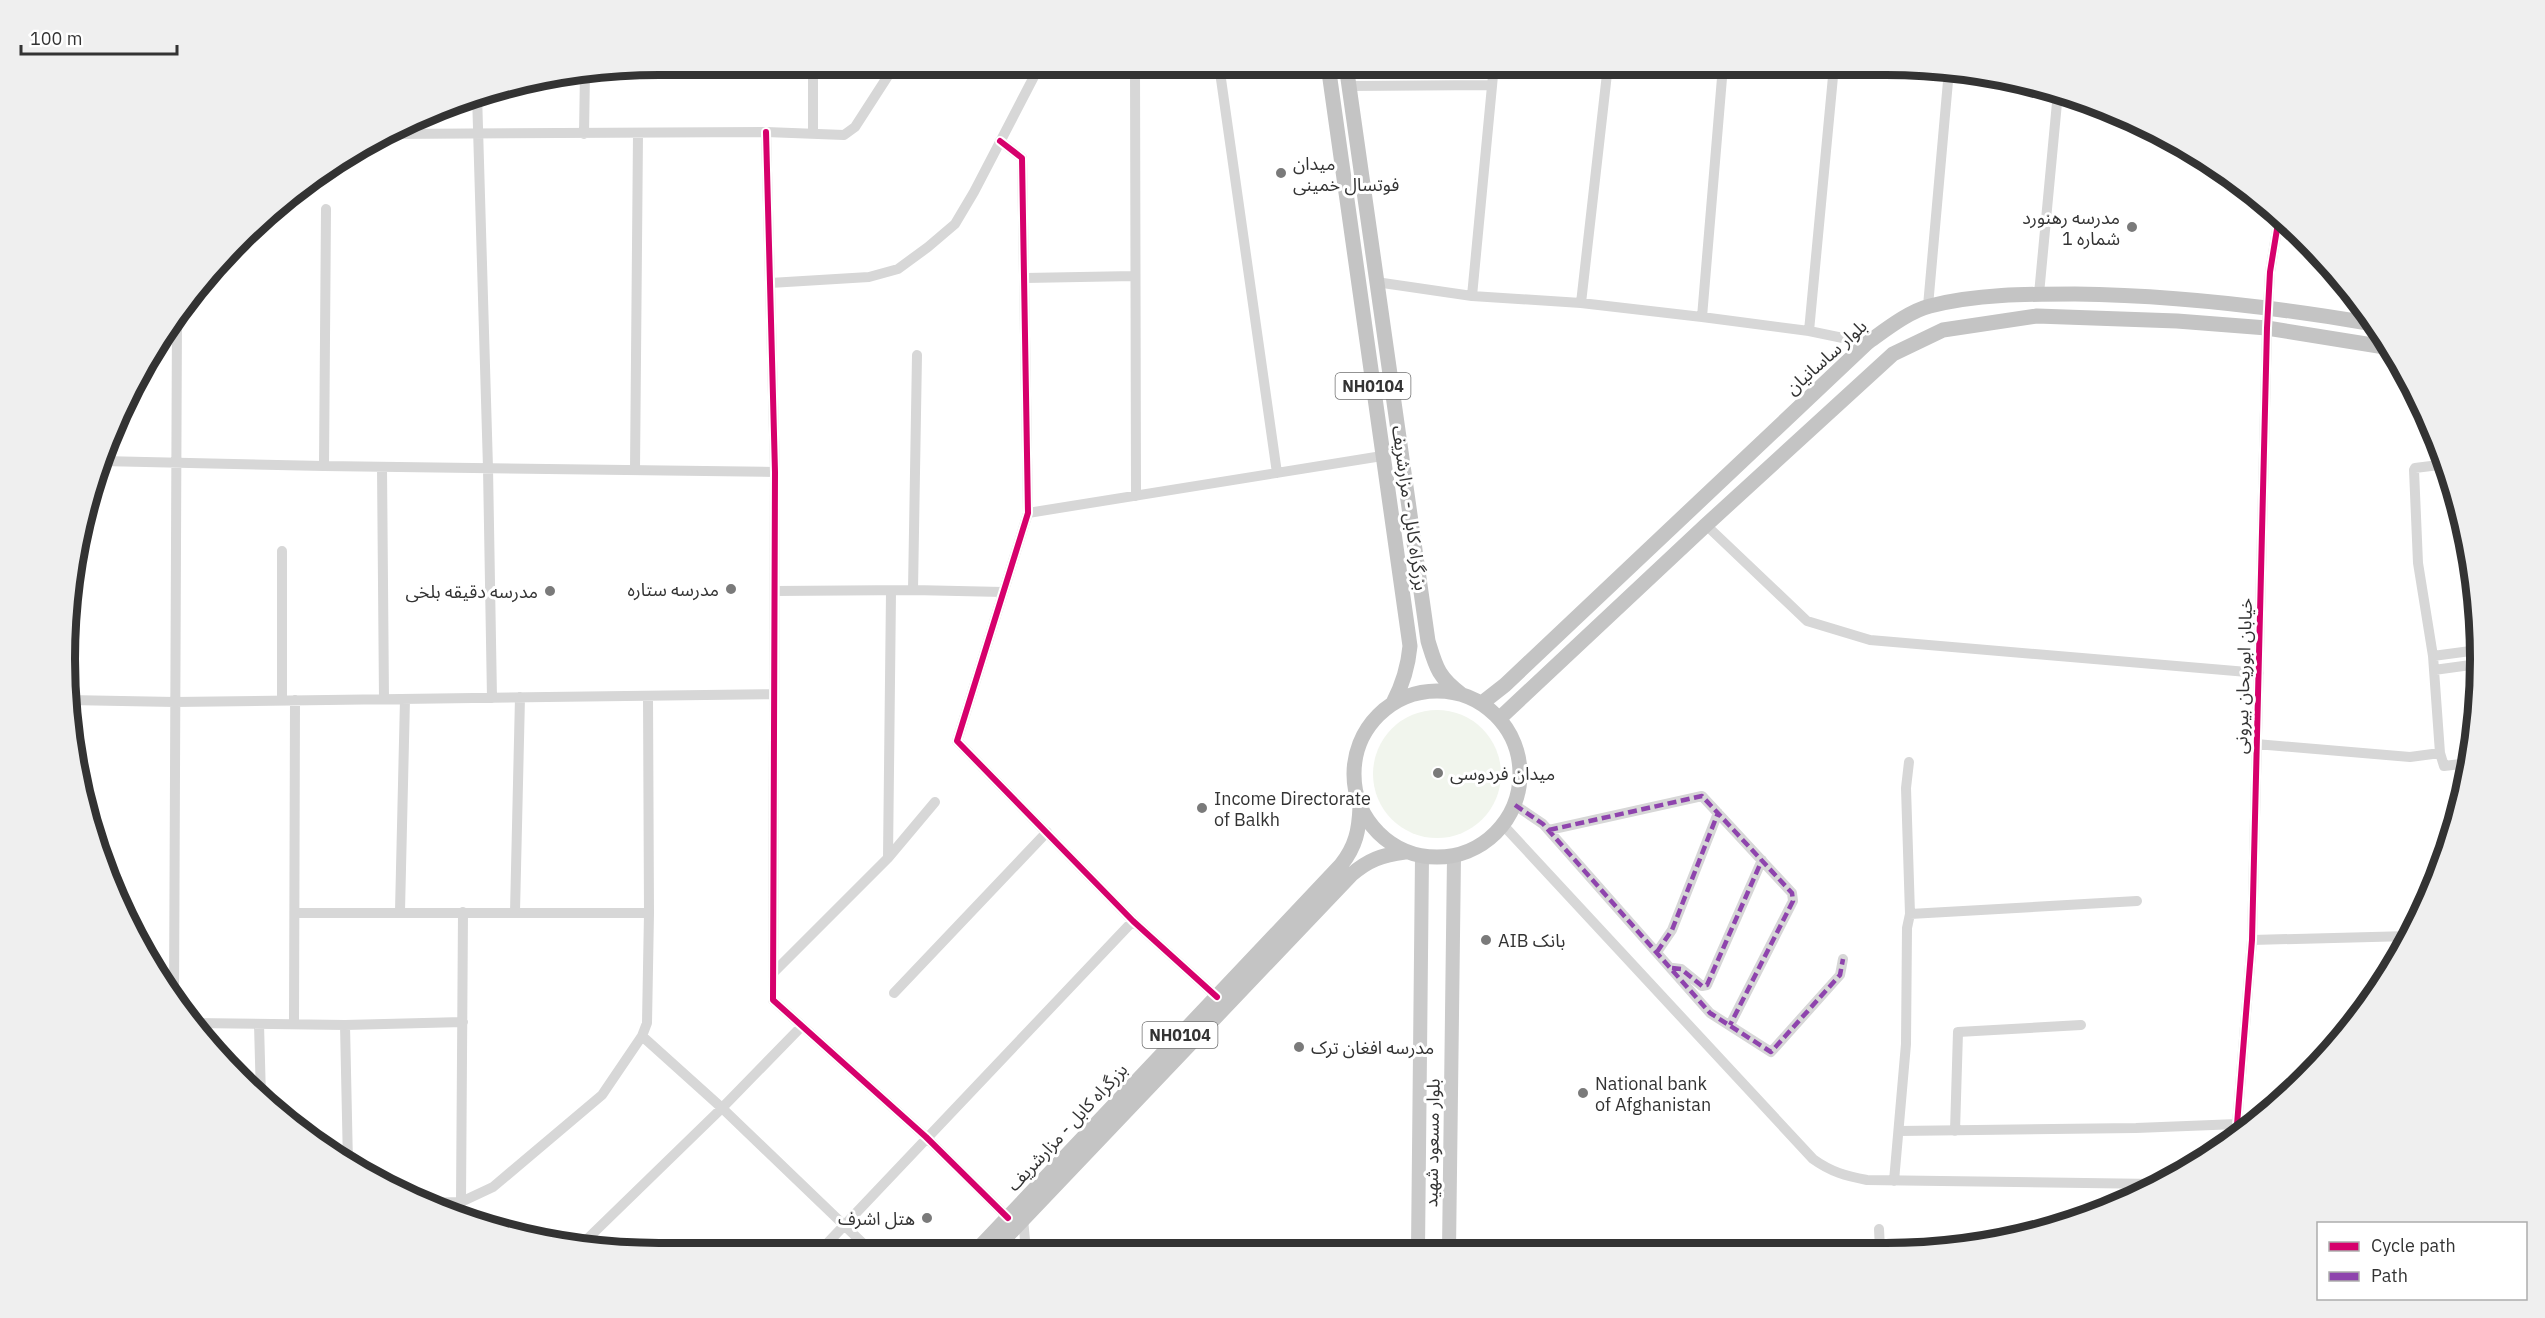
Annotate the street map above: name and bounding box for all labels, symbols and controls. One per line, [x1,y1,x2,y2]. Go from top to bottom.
scale bar [21,18,177,56]
text: 100 m [30,27,82,50]
place label: میدان فوتسال خمینی [1293,152,1399,196]
marker: میدان فوتسال خمینی [1274,166,1288,180]
place label: مدرسه رهنورد شماره 1 [2022,206,2120,250]
marker: مدرسه رهنورد شماره 1 [2125,220,2139,234]
street label: بلوار ساسانیان [1781,314,1871,400]
road number: NH0104 [1336,373,1410,399]
street label: بزرگراه کابل - مزارشریف [1387,424,1433,592]
place label: مدرسه ستاره [628,578,719,601]
place label: مدرسه دقيقه بلخى [406,580,538,603]
marker: مدرسه ستاره [724,582,738,596]
marker: مدرسه دقيقه بلخى [543,584,557,598]
street label: خیابان ابوریحان بیرونی [2229,597,2257,755]
place label: میدان فردوسی [1450,762,1555,785]
marker: میدان فردوسی [1431,766,1445,780]
place label: Income Directorate of Balkh [1214,787,1371,831]
marker: Income Directorate of Balkh [1195,801,1209,815]
place label: AIB بانک [1498,929,1565,952]
marker: AIB بانک [1479,933,1493,947]
road number: NH0104 [1142,1022,1218,1048]
place label: مدرسه افغان ترک [1311,1036,1434,1059]
marker: مدرسه افغان ترک [1292,1040,1306,1054]
street label: بزرگراه کابل - مزارشریف [1002,1058,1132,1196]
place label: National bank of Afghanistan [1595,1072,1711,1116]
street label: بلوار مسعود شهید [1419,1078,1445,1208]
marker: National bank of Afghanistan [1576,1086,1590,1100]
place label: هتل اشرف [838,1207,915,1230]
marker: هتل اشرف [920,1211,934,1225]
legend [2317,1222,2527,1300]
text: Cycle path [2371,1234,2456,1257]
text: Path [2371,1264,2408,1287]

